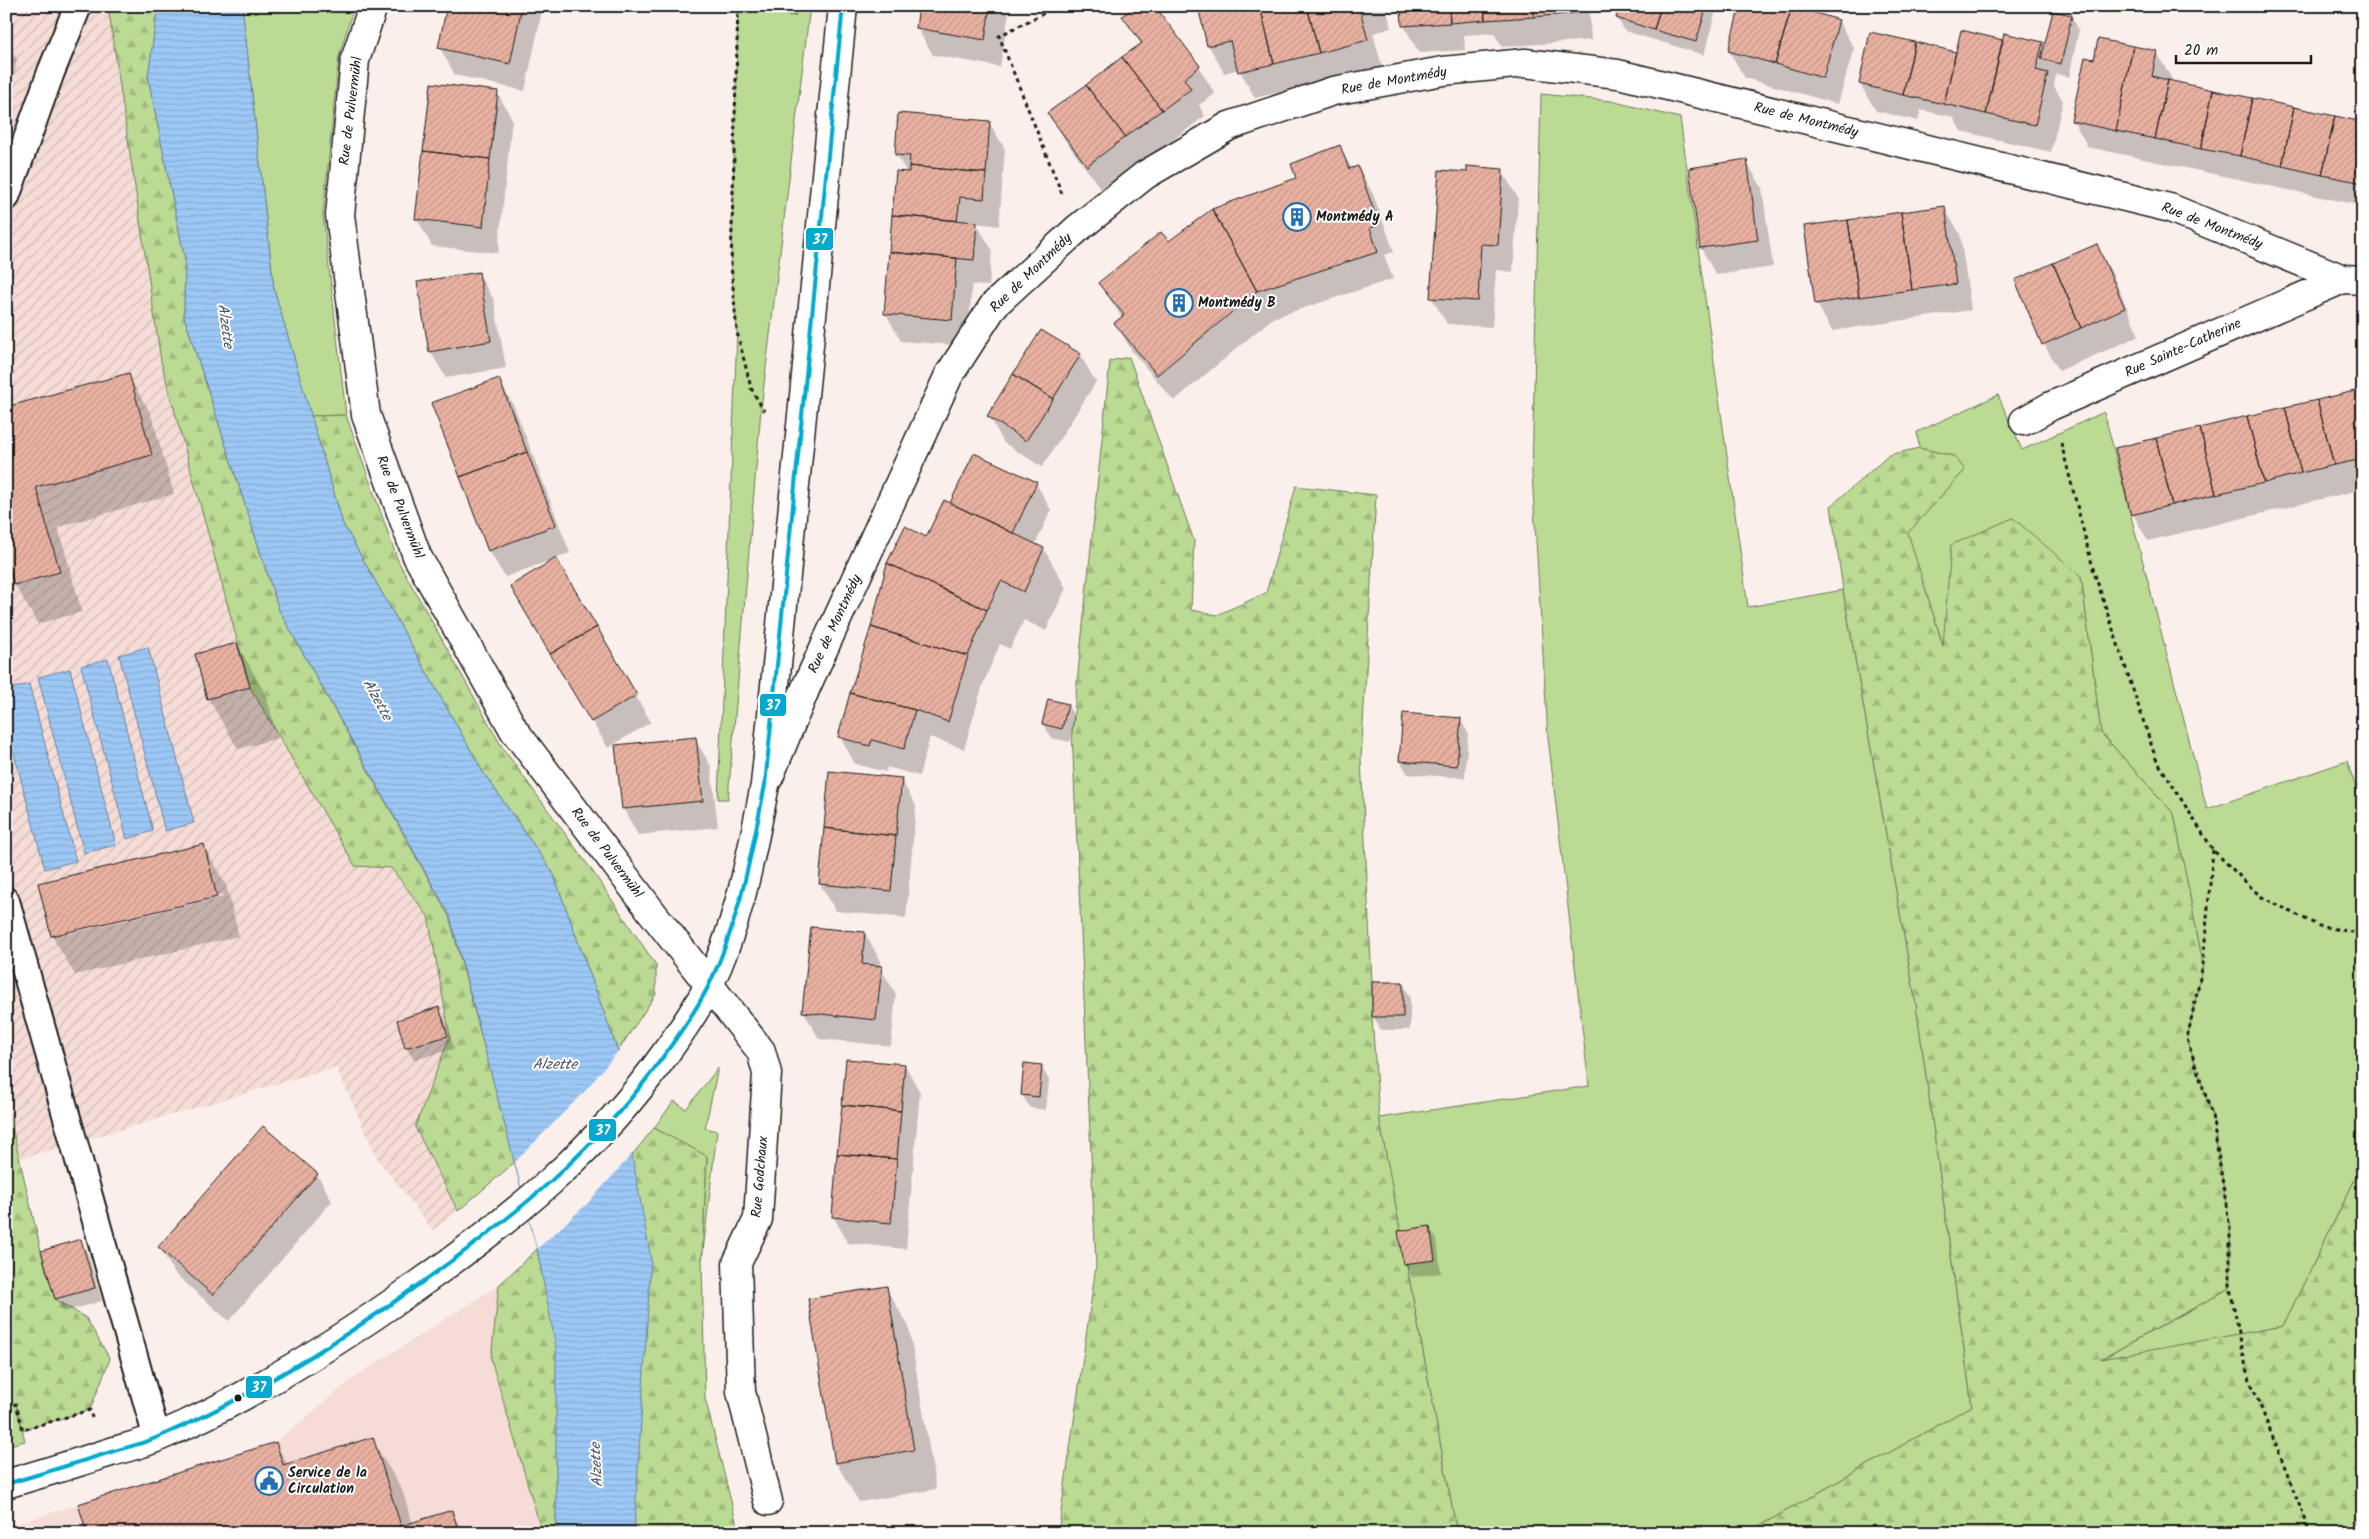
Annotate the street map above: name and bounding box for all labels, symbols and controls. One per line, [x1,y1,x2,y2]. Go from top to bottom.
scale bar [2176,32,2312,64]
text: 20 m [2184,39,2218,63]
street label: Rue de Pulvermühl [333,55,369,166]
street label: Rue de Montmédy [1339,61,1449,101]
street label: Rue de Montmédy [1752,96,1861,144]
street label: Rue de Montmédy [2158,197,2266,256]
building icon: Montmédy A [1282,202,1312,232]
place label: Montmédy A [1316,206,1394,228]
line badge: 37 [805,227,834,251]
street label: Rue de Montmédy [985,228,1077,318]
text: 37 [812,229,828,251]
building icon: Montmédy B [1164,288,1194,318]
place label: Montmédy B [1198,292,1276,314]
water label: Alzette [210,302,240,351]
street label: Rue Sainte-Catherine [2121,312,2246,384]
street label: Rue de Pulvermühl [370,452,430,562]
street label: Rue de Montmédy [802,571,868,677]
water label: Alzette [356,675,399,726]
line badge: 37 [759,693,787,717]
text: 37 [765,695,781,717]
street label: Rue de Pulvermühl [565,803,649,904]
water label: Alzette [533,1053,578,1077]
line badge: 37 [588,1118,617,1142]
text: 37 [595,1120,611,1142]
street label: Rue Godchaux [745,1134,775,1219]
line badge: 37 [245,1375,273,1399]
text: 37 [251,1377,267,1399]
unlabelled marker [233,1393,243,1403]
water label: Alzette [584,1441,610,1488]
place label: Service de la Circulation [288,1462,367,1500]
public building icon: Service de la Circulation [254,1466,284,1496]

